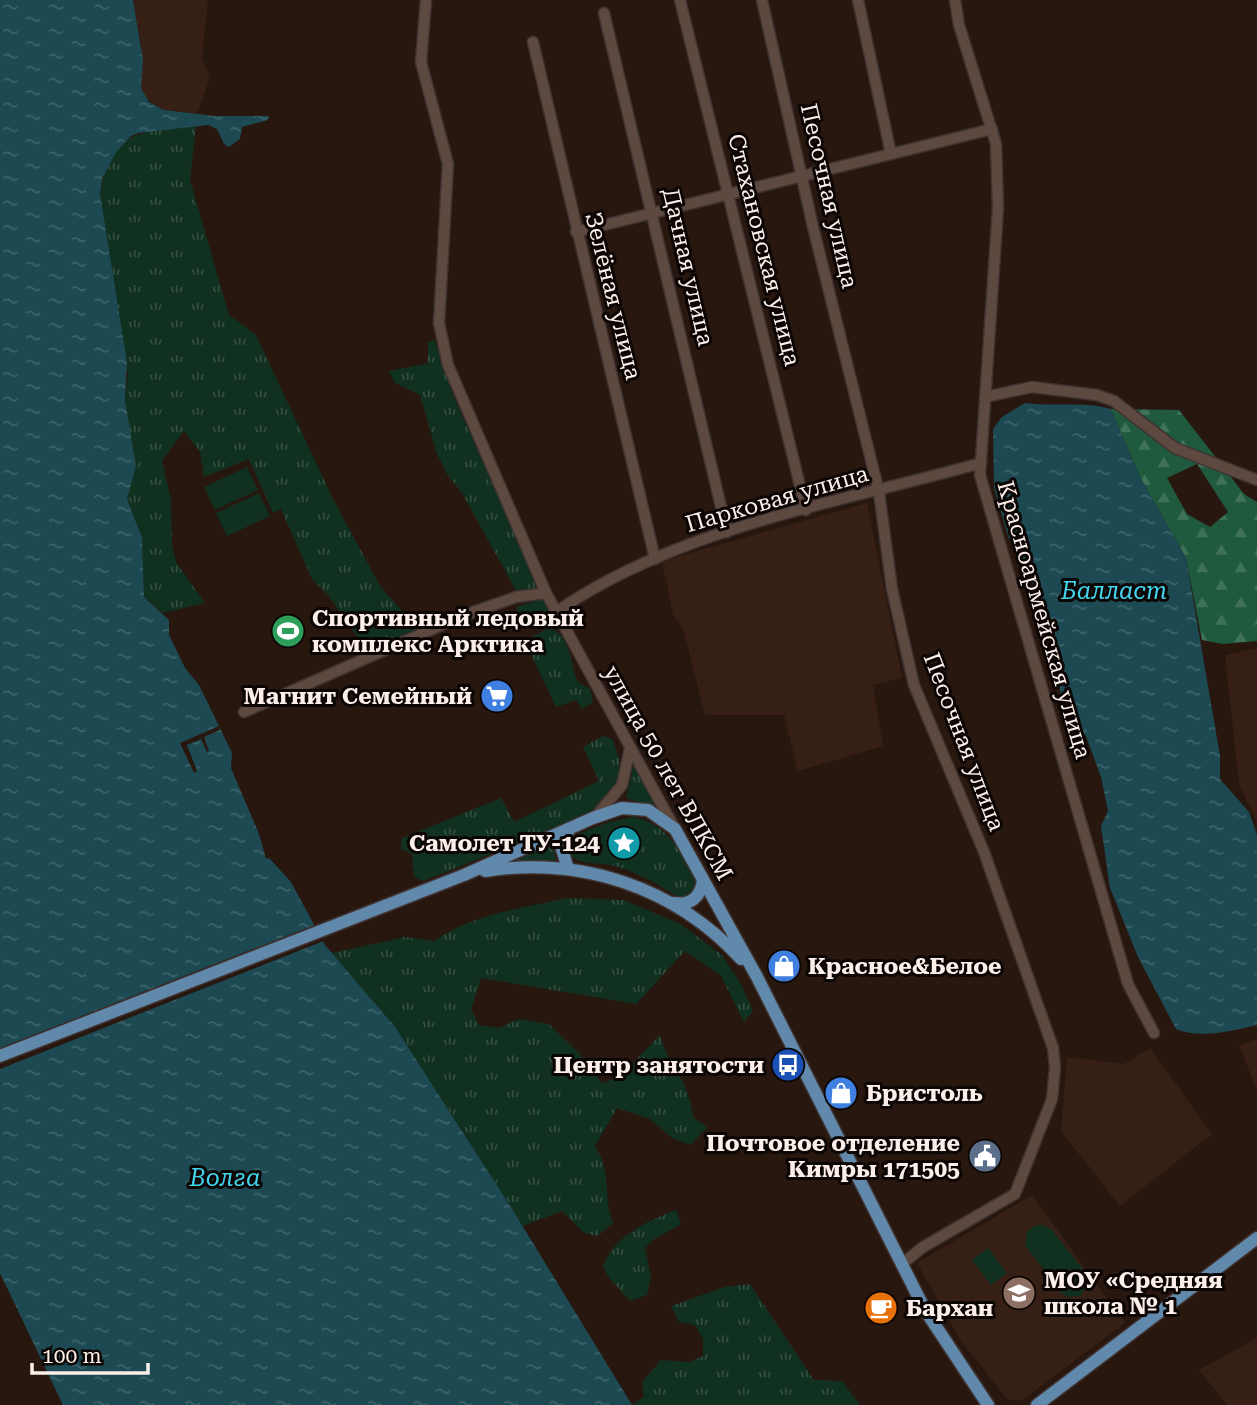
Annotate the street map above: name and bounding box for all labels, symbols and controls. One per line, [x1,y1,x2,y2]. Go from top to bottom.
street label: Песочная улица [795,101,863,291]
street label: Стахановская улица [722,131,806,369]
street label: Дачная улица [657,186,719,349]
street label: Зелёная улица [579,209,647,383]
street label: Парковая улица [683,460,872,538]
street label: Красноармейская улица [991,478,1097,763]
water label: Балласт [1060,577,1167,605]
place label: Спортивный ледовый комплекс Арктика [312,605,584,658]
sports icon: Спортивный ледовый комплекс Арктика [269,612,307,650]
street label: Песочная улица [918,649,1011,835]
street label: улица 50 лет ВЛКСМ [598,661,738,885]
supermarket icon: Магнит Семейный [478,677,516,715]
place label: Магнит Семейный [243,683,472,710]
place icon: Самолет ТУ-124 [605,824,643,862]
place label: Самолет ТУ-124 [409,830,600,857]
shop icon: Красное&Белое [765,947,803,985]
place label: Красное&Белое [808,953,1002,980]
bus stop icon: Центр занятости [769,1046,807,1084]
place label: Центр занятости [553,1052,764,1079]
shop icon: Бристоль [822,1074,860,1112]
place label: Бристоль [866,1080,983,1107]
place label: Почтовое отделение Кимры 171505 [706,1130,960,1183]
public building icon: Почтовое отделение Кимры 171505 [966,1137,1004,1175]
water label: Волга [189,1164,260,1192]
place label: МОУ «Средняя школа № 1 [1044,1267,1223,1320]
school or university icon: МОУ «Средняя школа № 1 [1000,1274,1038,1312]
cafe icon: Бархан [862,1289,900,1327]
place label: Бархан [906,1295,993,1322]
scale bar [32,1332,147,1376]
text: 100 m [42,1344,102,1368]

